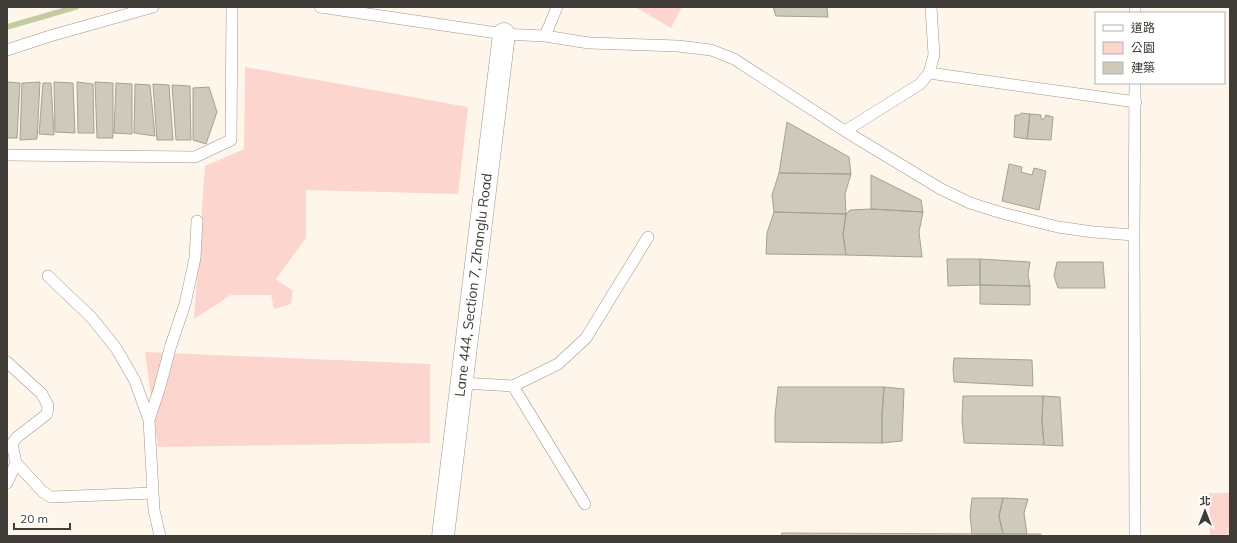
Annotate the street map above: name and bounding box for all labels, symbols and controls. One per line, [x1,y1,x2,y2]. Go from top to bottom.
legend [1095,12,1225,84]
text: 道路 [1131,20,1155,35]
text: 公園 [1131,40,1155,55]
text: 建築 [1131,60,1155,75]
street label: Lane 444, Section 7, Zhanglu Road [450,172,496,398]
north arrow [1185,491,1225,531]
text: 北 [1200,494,1211,508]
scale bar [14,505,70,531]
text: 20 m [20,511,48,526]

